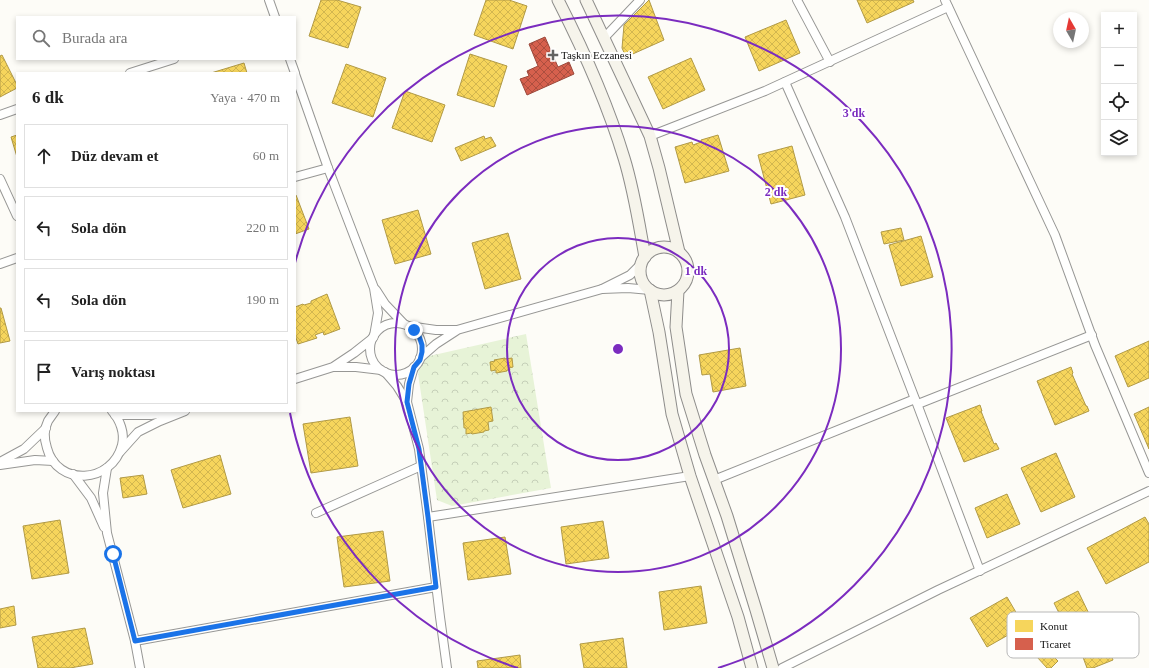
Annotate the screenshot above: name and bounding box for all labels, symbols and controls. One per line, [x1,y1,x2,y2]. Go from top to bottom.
north arrow [1053,12,1089,48]
map controls [1101,12,1137,156]
button: + [1101,12,1137,48]
search box [16,16,296,60]
icon: search [30,27,52,49]
text: Burada ara [62,30,127,46]
button: − [1101,48,1137,84]
place label: Taşkın Eczanesi [561,49,632,61]
marker: Taşkın Eczanesi [548,50,558,60]
button: locate [1101,84,1137,120]
text: 6 dk [32,88,64,107]
text: Yaya · 470 m [210,90,280,105]
text: 3 dk [843,106,865,120]
button: layers [1101,120,1137,156]
icon: ahead [33,145,55,167]
text: Düz devam et [71,148,158,164]
text: 60 m [253,148,279,163]
text: 2 dk [765,185,787,199]
icon: left [33,217,55,239]
text: Sola dön [71,220,126,236]
text: 220 m [246,220,279,235]
text: 1 dk [685,264,707,278]
icon: left [33,289,55,311]
text: Sola dön [71,292,126,308]
text: 190 m [246,292,279,307]
route end [405,321,423,339]
centre of rings [611,342,625,356]
icon: arrive [33,361,55,383]
text: Varış noktası [71,364,155,380]
route start [104,545,122,563]
legend [1007,612,1139,658]
text: Konut [1040,620,1068,632]
text: Ticaret [1040,638,1071,650]

